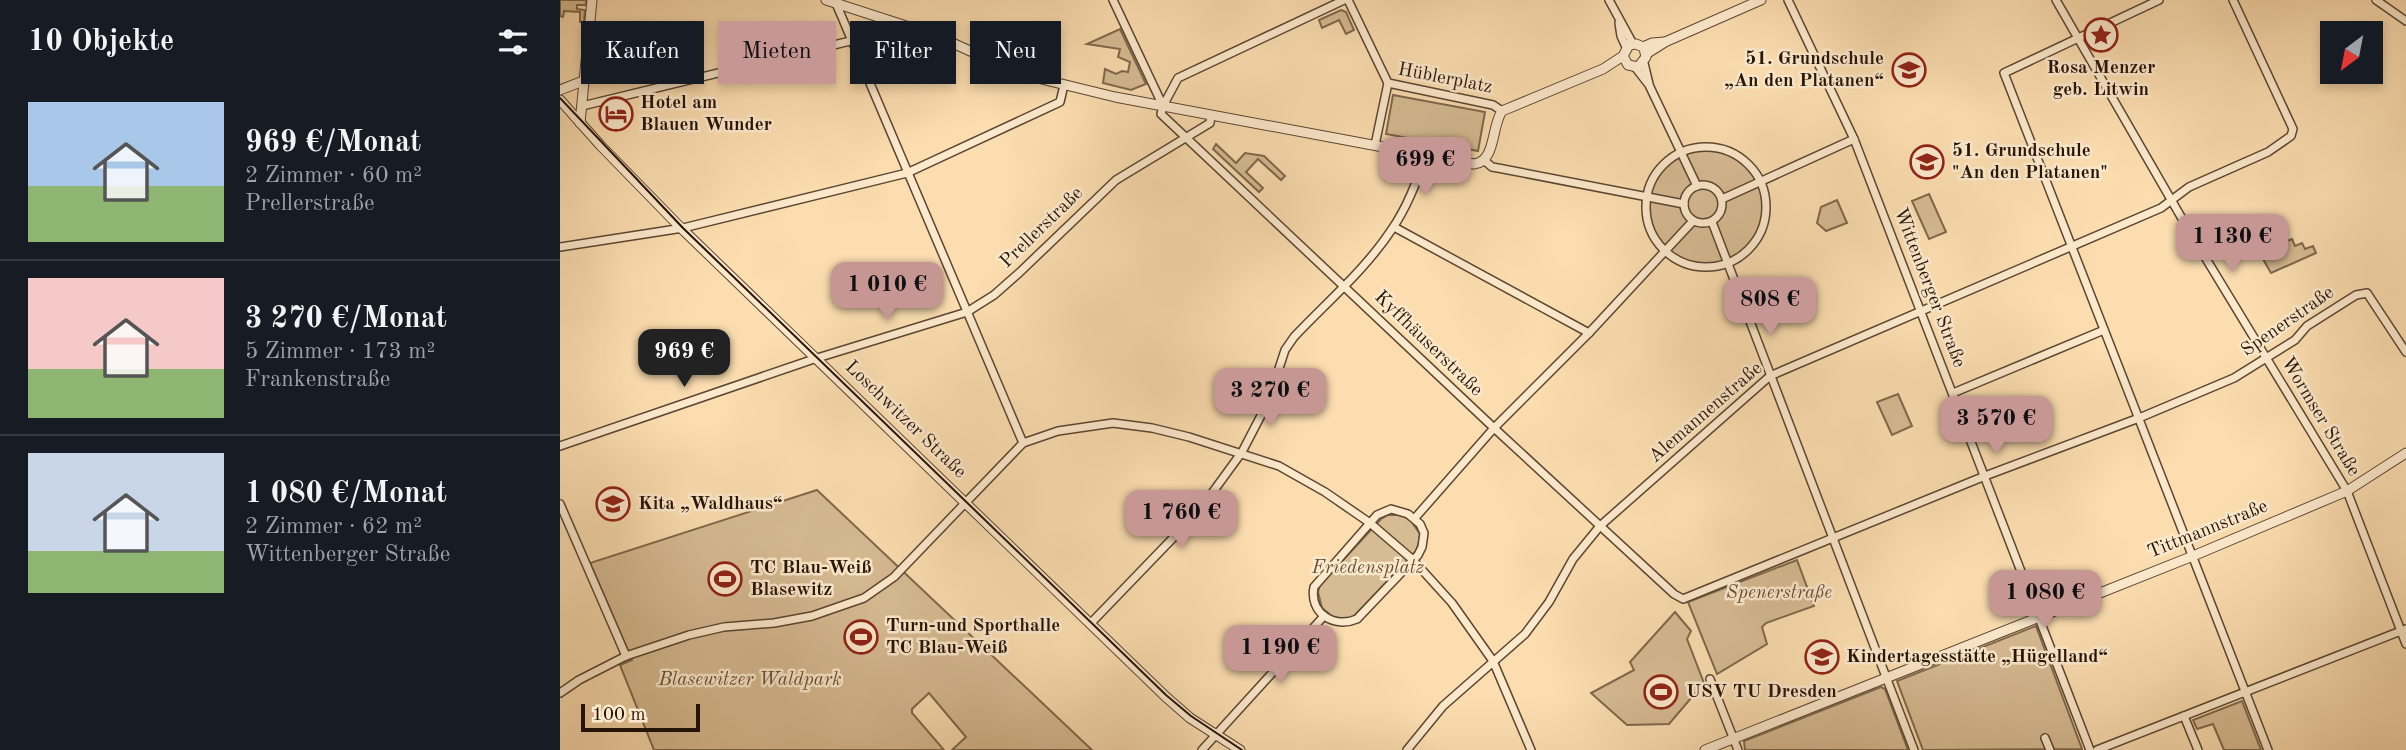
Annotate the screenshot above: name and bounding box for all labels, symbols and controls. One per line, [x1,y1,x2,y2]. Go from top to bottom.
place icon: Rosa Menzer geb. Litwin [2082,16,2120,54]
chip: Kaufen [581,21,704,84]
chip: Mieten [718,21,836,84]
chip: Filter [850,21,956,84]
chip: Neu [970,21,1061,84]
north arrow [2320,21,2384,84]
map controls [2320,21,2383,84]
icon: filters [494,23,532,61]
text: 10 Objekte [28,27,174,57]
place label: 51. Grundschule „An den Platanen“ [1724,50,1884,91]
school or university icon: 51. Grundschule „An den Platanen“ [1890,51,1928,89]
place label: Rosa Menzer geb. Litwin [2047,59,2155,100]
street label: Hüblerplatz [1396,61,1494,97]
place label: Hotel am Blauen Wunder [640,94,772,135]
hotel icon: Hotel am Blauen Wunder [597,95,635,133]
text: 969 €/Monat [245,128,421,158]
icon: home [84,130,168,214]
pin: 699 € [1376,138,1474,197]
place label: 51. Grundschule "An den Platanen" [1952,142,2108,183]
school or university icon: 51. Grundschule "An den Platanen" [1908,143,1946,181]
text: 699 € [1395,148,1455,171]
text: 2 Zimmer · 60 m² [245,164,422,187]
street label: Prellerstraße [997,184,1087,272]
text: Prellerstraße [245,192,375,215]
street label: Wittenberger Straße [1890,205,1968,371]
pin: 1 130 € [2167,215,2297,274]
text: 1 130 € [2192,225,2272,248]
pin: 1 010 € [822,262,952,322]
text: 1 010 € [847,273,927,296]
pin: 808 € [1721,278,1819,337]
street label: Spenerstraße [2238,283,2338,361]
street label: Kyffhäuserstraße [1370,288,1486,400]
text: 808 € [1740,288,1800,311]
text: 3 270 €/Monat [245,304,447,334]
icon: home [84,306,168,390]
pin: 969 € [635,330,733,389]
text: 5 Zimmer · 173 m² [245,340,435,363]
text: 969 € [654,340,714,363]
street label: Wormser Straße [2277,354,2363,480]
street label: Loschwitzer Straße [841,358,969,482]
street label: Alemannenstraße [1646,359,1766,467]
text: Frankenstraße [245,368,390,391]
pin: 3 270 € [1205,368,1335,428]
text: 3 270 € [1230,379,1310,402]
pin: 3 570 € [1931,396,2061,456]
text: 3 570 € [1956,407,2036,430]
text: 1 080 €/Monat [245,479,447,509]
icon: home [84,481,168,565]
school or university icon: Kita „Waldhaus“ [594,485,632,523]
pin: 1 760 € [1116,490,1246,550]
place label: Kita „Waldhaus“ [638,495,782,514]
street label: Tittmannstraße [2145,497,2271,563]
text: 1 760 € [1141,501,1221,524]
text: 2 Zimmer · 62 m² [245,515,422,538]
text: Wittenberger Straße [245,543,450,566]
place label: TC Blau-Weiß Blasewitz [750,559,872,600]
park label: Friedensplatz [1311,559,1424,578]
sports icon: TC Blau-Weiß Blasewitz [706,560,744,598]
pin: 1 080 € [1980,570,2110,630]
text: 1 080 € [2005,581,2085,604]
park label: Spenerstraße [1726,584,1832,603]
place label: Turn-und Sporthalle TC Blau-Weiß [886,617,1060,658]
sports icon: Turn-und Sporthalle TC Blau-Weiß [842,618,880,656]
pin: 1 190 € [1215,626,1345,685]
text: 1 190 € [1240,636,1320,659]
school or university icon: Kindertagesstätte „Hügelland“ [1803,638,1841,676]
place label: Kindertagesstätte „Hügelland“ [1846,648,2108,667]
park label: Blasewitzer Waldpark [658,671,841,690]
sports icon: USV TU Dresden [1642,673,1680,711]
place label: USV TU Dresden [1686,683,1837,702]
scale bar [581,701,700,733]
text: 100 m [592,706,645,725]

